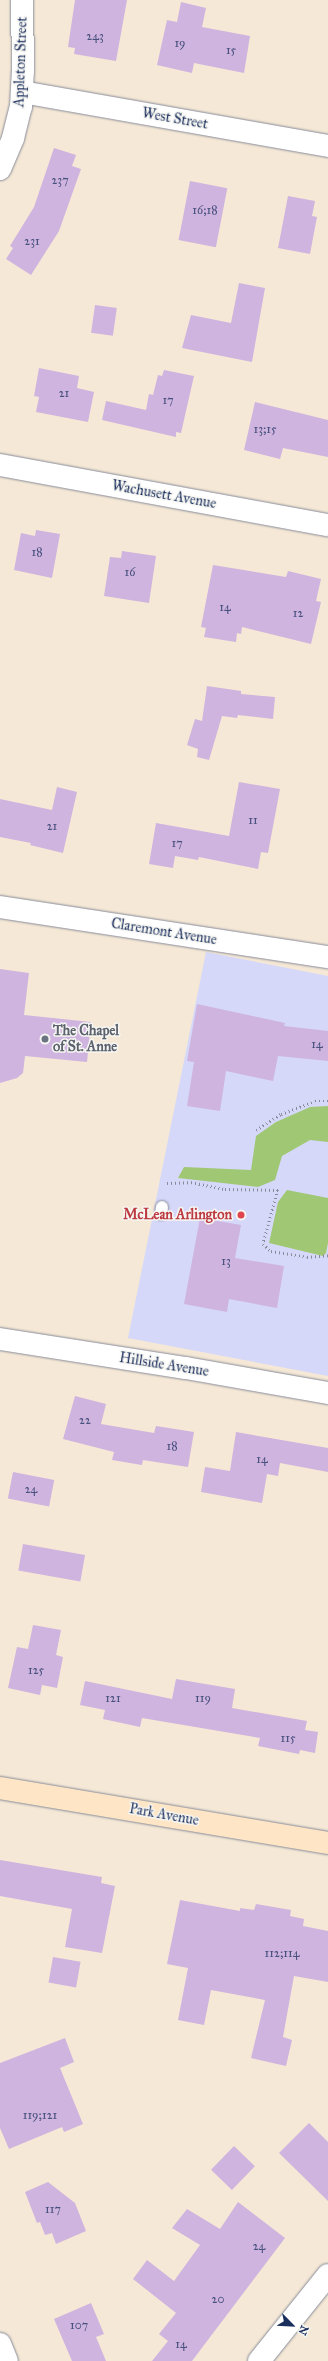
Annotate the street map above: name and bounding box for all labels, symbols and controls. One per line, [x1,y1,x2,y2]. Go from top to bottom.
street label: Appleton Street [11,17,31,107]
house number: 243 [86,30,104,44]
house number: 19 [174,37,186,51]
house number: 15 [226,44,236,58]
street label: West Street [141,105,209,133]
house number: 237 [51,174,69,188]
house number: 16;18 [192,204,218,218]
house number: 231 [24,235,40,249]
house number: 21 [59,387,69,401]
house number: 17 [162,394,174,408]
house number: 13;15 [253,423,277,437]
street label: Wachusett Avenue [111,478,217,512]
house number: 18 [31,546,43,560]
house number: 16 [125,566,135,580]
house number: 14 [219,601,231,615]
house number: 12 [293,607,303,621]
house number: 11 [248,814,258,828]
house number: 21 [47,820,57,834]
house number: 17 [171,837,183,851]
street label: Claremont Avenue [110,915,218,949]
place label: The Chapel of St. Anne [53,1023,119,1056]
marker: The Chapel of St. Anne [40,1034,50,1044]
house number: 14 [311,1038,323,1052]
place label: McLean Arlington [123,1207,232,1223]
marker: McLean Arlington [235,1209,247,1221]
house number: 13 [221,1255,231,1269]
street label: Hillside Avenue [118,1350,210,1380]
house number: 22 [79,1414,91,1428]
house number: 18 [166,1440,178,1454]
house number: 14 [256,1453,268,1467]
house number: 24 [25,1483,37,1497]
house number: 125 [28,1664,44,1678]
house number: 121 [105,1692,121,1706]
house number: 119 [195,1692,211,1706]
house number: 115 [281,1732,295,1746]
street label: Park Avenue [128,1801,200,1829]
house number: 112;114 [265,1947,299,1961]
house number: 119;121 [23,2109,57,2123]
house number: 117 [45,2203,61,2217]
house number: 24 [253,2240,265,2254]
house number: 20 [212,2293,224,2307]
north arrow [272,2305,312,2345]
house number: 107 [70,2319,88,2333]
text: N [296,2323,311,2337]
house number: 14 [175,2338,187,2352]

